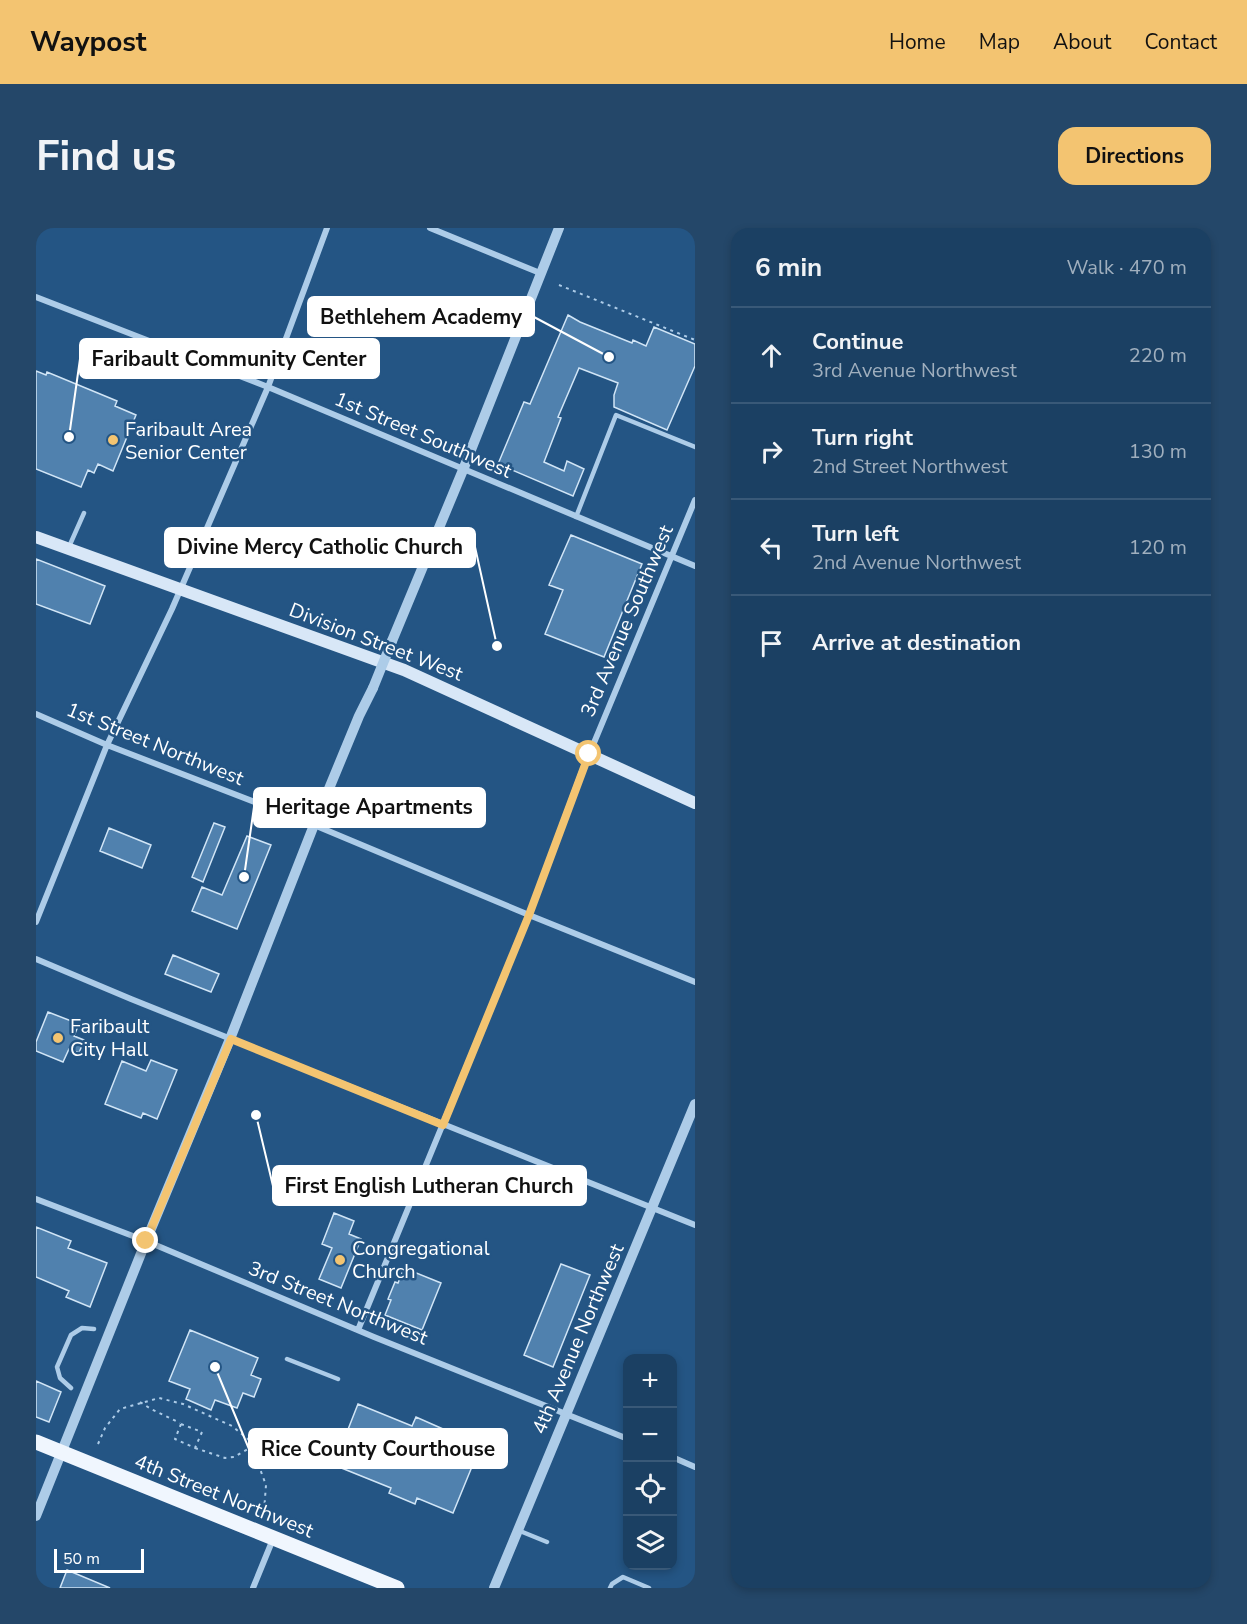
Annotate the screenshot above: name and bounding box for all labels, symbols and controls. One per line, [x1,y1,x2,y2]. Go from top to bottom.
text: Waypost [30,23,147,61]
text: Home [889,28,946,56]
text: Map [979,28,1020,56]
text: About [1053,28,1111,56]
text: Contact [1144,28,1217,56]
button: Directions [1058,127,1211,185]
text: Find us [36,128,176,185]
text: 6 min [755,250,822,285]
text: Walk · 470 m [1067,254,1187,281]
callout: Bethlehem Academy [308,297,534,336]
text: Bethlehem Academy [320,303,523,331]
text: Continue [812,327,903,357]
callout: Faribault Community Center [80,339,379,378]
icon: ahead [755,339,788,372]
text: 220 m [1129,342,1187,369]
text: Faribault Community Center [92,345,367,373]
text: 3rd Avenue Northwest [812,357,1017,384]
street label: 1st Street Southwest [330,385,517,485]
place label: Faribault Area Senior Center [125,416,252,466]
text: Turn right [812,423,913,453]
marker: Faribault Area Senior Center [106,433,120,447]
icon: right [755,435,788,468]
text: 130 m [1129,438,1187,465]
text: 2nd Street Northwest [812,453,1008,480]
text: Turn left [812,519,899,549]
street label: 3rd Avenue Southwest [574,520,680,721]
callout: Divine Mercy Catholic Church [165,528,475,567]
icon: left [755,531,788,564]
text: Divine Mercy Catholic Church [177,533,463,561]
text: 120 m [1129,534,1187,561]
text: 2nd Avenue Northwest [812,549,1021,576]
street label: Division Street West [285,596,468,688]
icon: arrive [755,627,788,660]
text: Arrive at destination [812,628,1021,658]
street label: 1st Street Northwest [62,696,249,792]
route start [575,740,601,766]
callout: Heritage Apartments [254,788,485,827]
text: Heritage Apartments [265,793,473,821]
place label: Faribault City Hall [70,1013,150,1063]
marker: Faribault City Hall [51,1031,65,1045]
callout: First English Lutheran Church [273,1166,586,1205]
text: First English Lutheran Church [285,1172,573,1200]
route end [132,1227,158,1253]
place label: Congregational Church [352,1235,490,1285]
street label: 4th Avenue Northwest [526,1239,631,1438]
marker: Congregational Church [333,1253,347,1267]
street label: 3rd Street Northwest [244,1255,433,1352]
map controls [623,1354,677,1570]
button: + [623,1354,677,1408]
button: − [623,1408,677,1462]
callout: Rice County Courthouse [249,1429,507,1468]
text: Rice County Courthouse [261,1435,495,1463]
street label: 4th Street Northwest [130,1448,318,1545]
button: locate [623,1462,677,1516]
button: layers [623,1516,677,1570]
scale bar [54,1546,144,1574]
text: 50 m [63,1548,100,1570]

